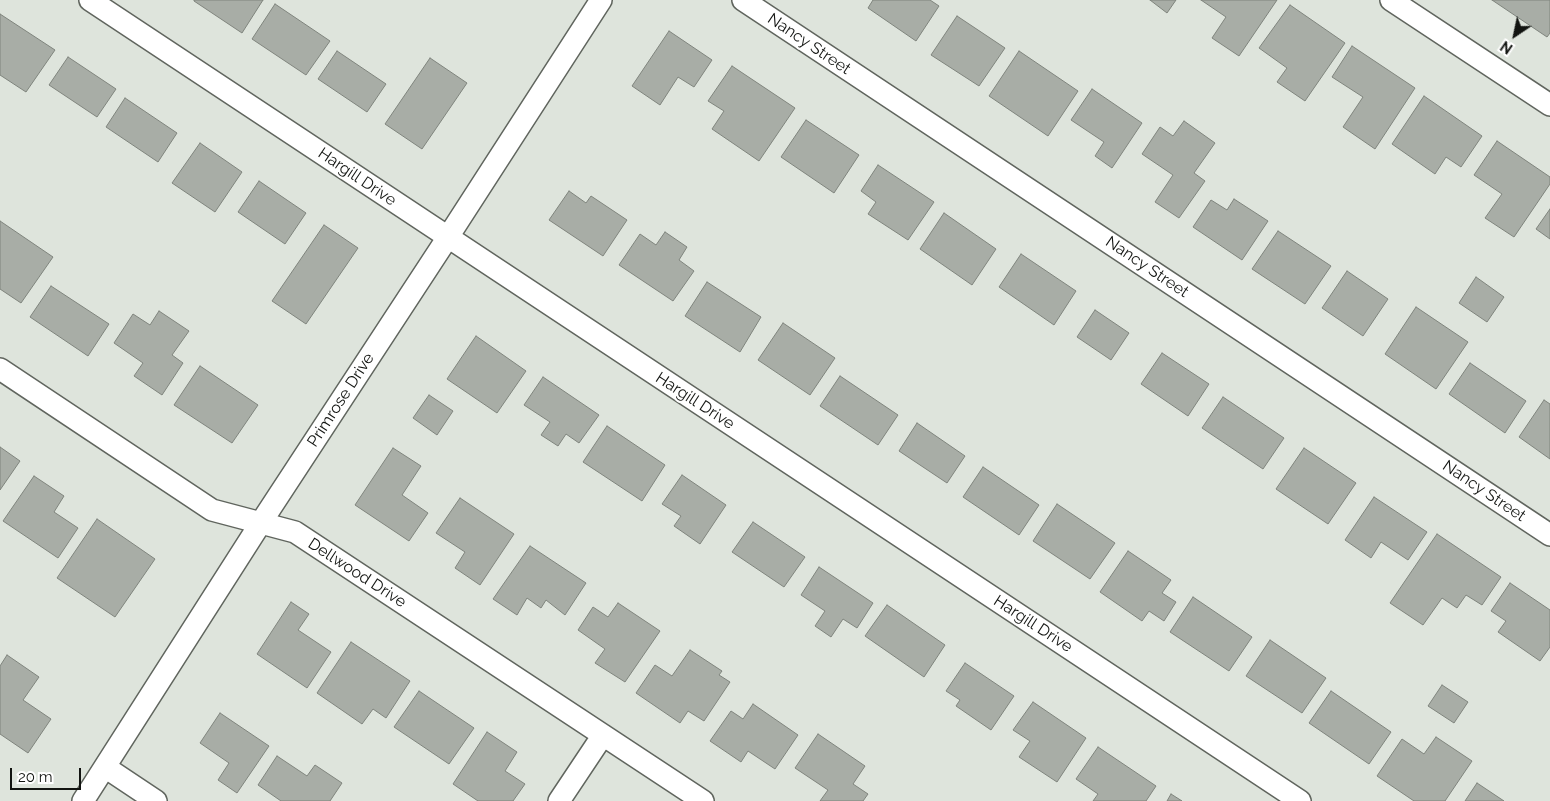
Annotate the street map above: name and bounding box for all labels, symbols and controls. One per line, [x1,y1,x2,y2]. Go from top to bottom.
street label: Nancy Street [764,9,854,79]
north arrow [1490,10,1540,60]
text: N [1498,38,1516,57]
street label: Hargill Drive [314,144,400,210]
street label: Nancy Street [1102,232,1192,302]
street label: Primrose Drive [304,349,378,451]
street label: Hargill Drive [652,368,738,434]
street label: Nancy Street [1439,456,1529,526]
street label: Dellwood Drive [304,534,410,612]
street label: Hargill Drive [990,591,1076,657]
scale bar [12,758,84,790]
text: 20 m [18,768,53,786]

